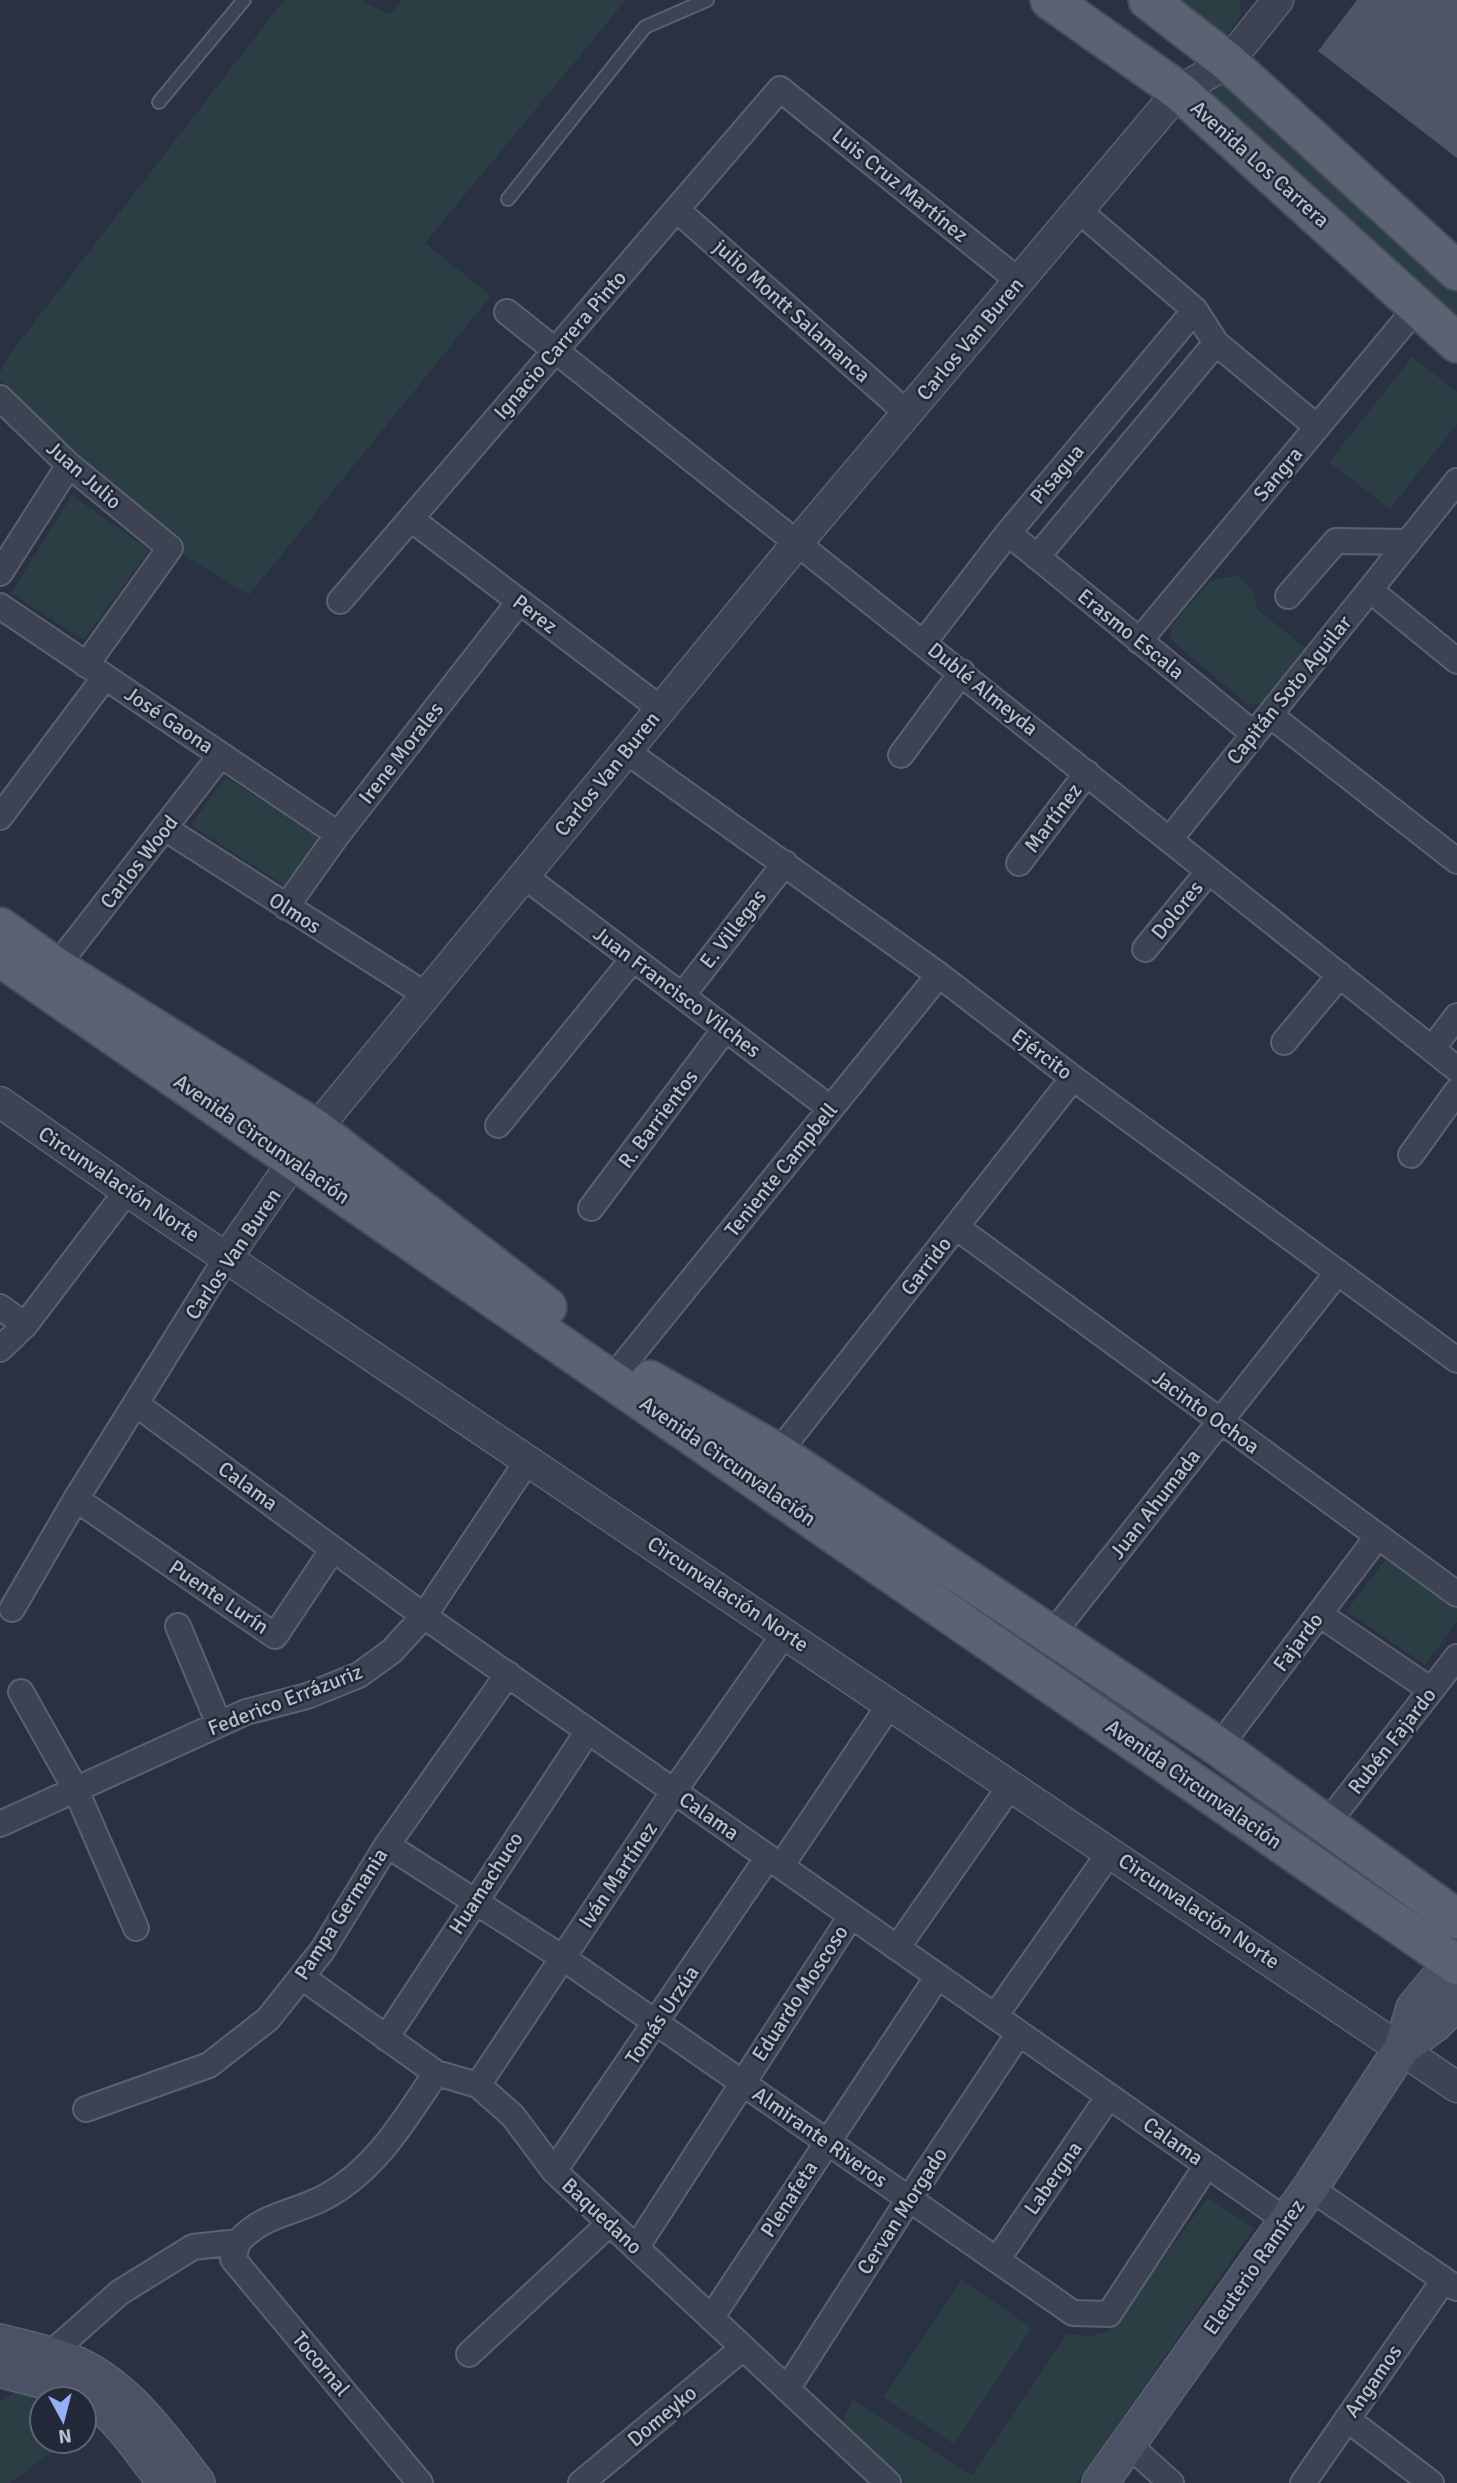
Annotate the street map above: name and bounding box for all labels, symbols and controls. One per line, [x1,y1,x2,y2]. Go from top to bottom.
street label: Avenida Los Carrera [1185,95,1335,233]
street label: Luis Cruz Martínez [827,122,973,248]
street label: julio Montt Salamanca [708,234,876,388]
street label: Ignacio Carrera Pinto [488,265,632,425]
street label: Carlos Van Buren [911,272,1029,406]
street label: Juan Julio [41,435,127,515]
street label: Pisagua [1024,439,1090,509]
street label: Sangra [1248,441,1308,507]
street label: Erasmo Escala [1072,583,1190,685]
street label: Perez [508,589,562,639]
street label: Capitán Soto Aguilar [1221,610,1357,770]
street label: Dublé Almeyda [923,637,1043,741]
street label: José Gaona [120,681,218,759]
street label: Irene Morales [353,697,449,809]
street label: Carlos Van Buren [549,706,665,842]
street label: Martínez [1018,778,1088,858]
street label: Carlos Wood [94,810,184,914]
street label: Dolores [1145,875,1209,945]
street label: E. Villegas [694,884,772,974]
street label: Olmos [264,887,326,939]
street label: Juan Francisco Vilches [588,921,766,1063]
street label: Ejército [1006,1023,1078,1085]
street label: R. Barrientos [612,1065,704,1173]
street label: Avenida Circunvalación [169,1068,355,1210]
street label: Teniente Campbell [719,1098,843,1242]
street label: Circunvalación Norte [33,1120,205,1248]
street label: Carlos Van Buren [179,1183,287,1325]
street label: Garrido [895,1231,957,1301]
street label: Jacinto Ochoa [1147,1364,1265,1460]
street label: Avenida Circunvalación [635,1390,821,1532]
street label: Juan Ahumada [1104,1444,1206,1564]
street label: Calama [213,1456,283,1516]
street label: Circunvalación Norte [642,1530,814,1658]
street label: Puente Lurín [164,1554,274,1640]
street label: Fajardo [1267,1607,1329,1677]
street label: Federico Errázuriz [204,1659,366,1741]
street label: Rubén Fajardo [1342,1682,1442,1800]
street label: Avenida Circunvalación [1101,1713,1287,1855]
street label: Calama [674,1786,744,1846]
street label: Iván Martínez [573,1817,663,1933]
street label: Huamachuco [443,1827,529,1939]
street label: Pampa Germania [289,1843,393,1985]
street label: Circunvalación Norte [1113,1847,1285,1975]
street label: Eduardo Moscoso [746,1920,854,2066]
street label: Tomás Urzúa [619,1960,705,2070]
street label: Almirante Riveros [748,2081,892,2193]
street label: Calama [1138,2111,1208,2171]
street label: Labergna [1018,2136,1088,2220]
street label: Cervan Morgado [851,2142,953,2280]
street label: Plenafeta [755,2156,823,2242]
street label: Baquedano [556,2172,648,2260]
street label: Eleuterio Ramírez [1198,2194,1310,2340]
street label: Tocornal [287,2326,355,2402]
street label: Angamos [1339,2340,1407,2422]
street label: Domeyko [622,2380,702,2452]
north arrow [28,2385,98,2455]
text: N [57,2423,73,2449]

